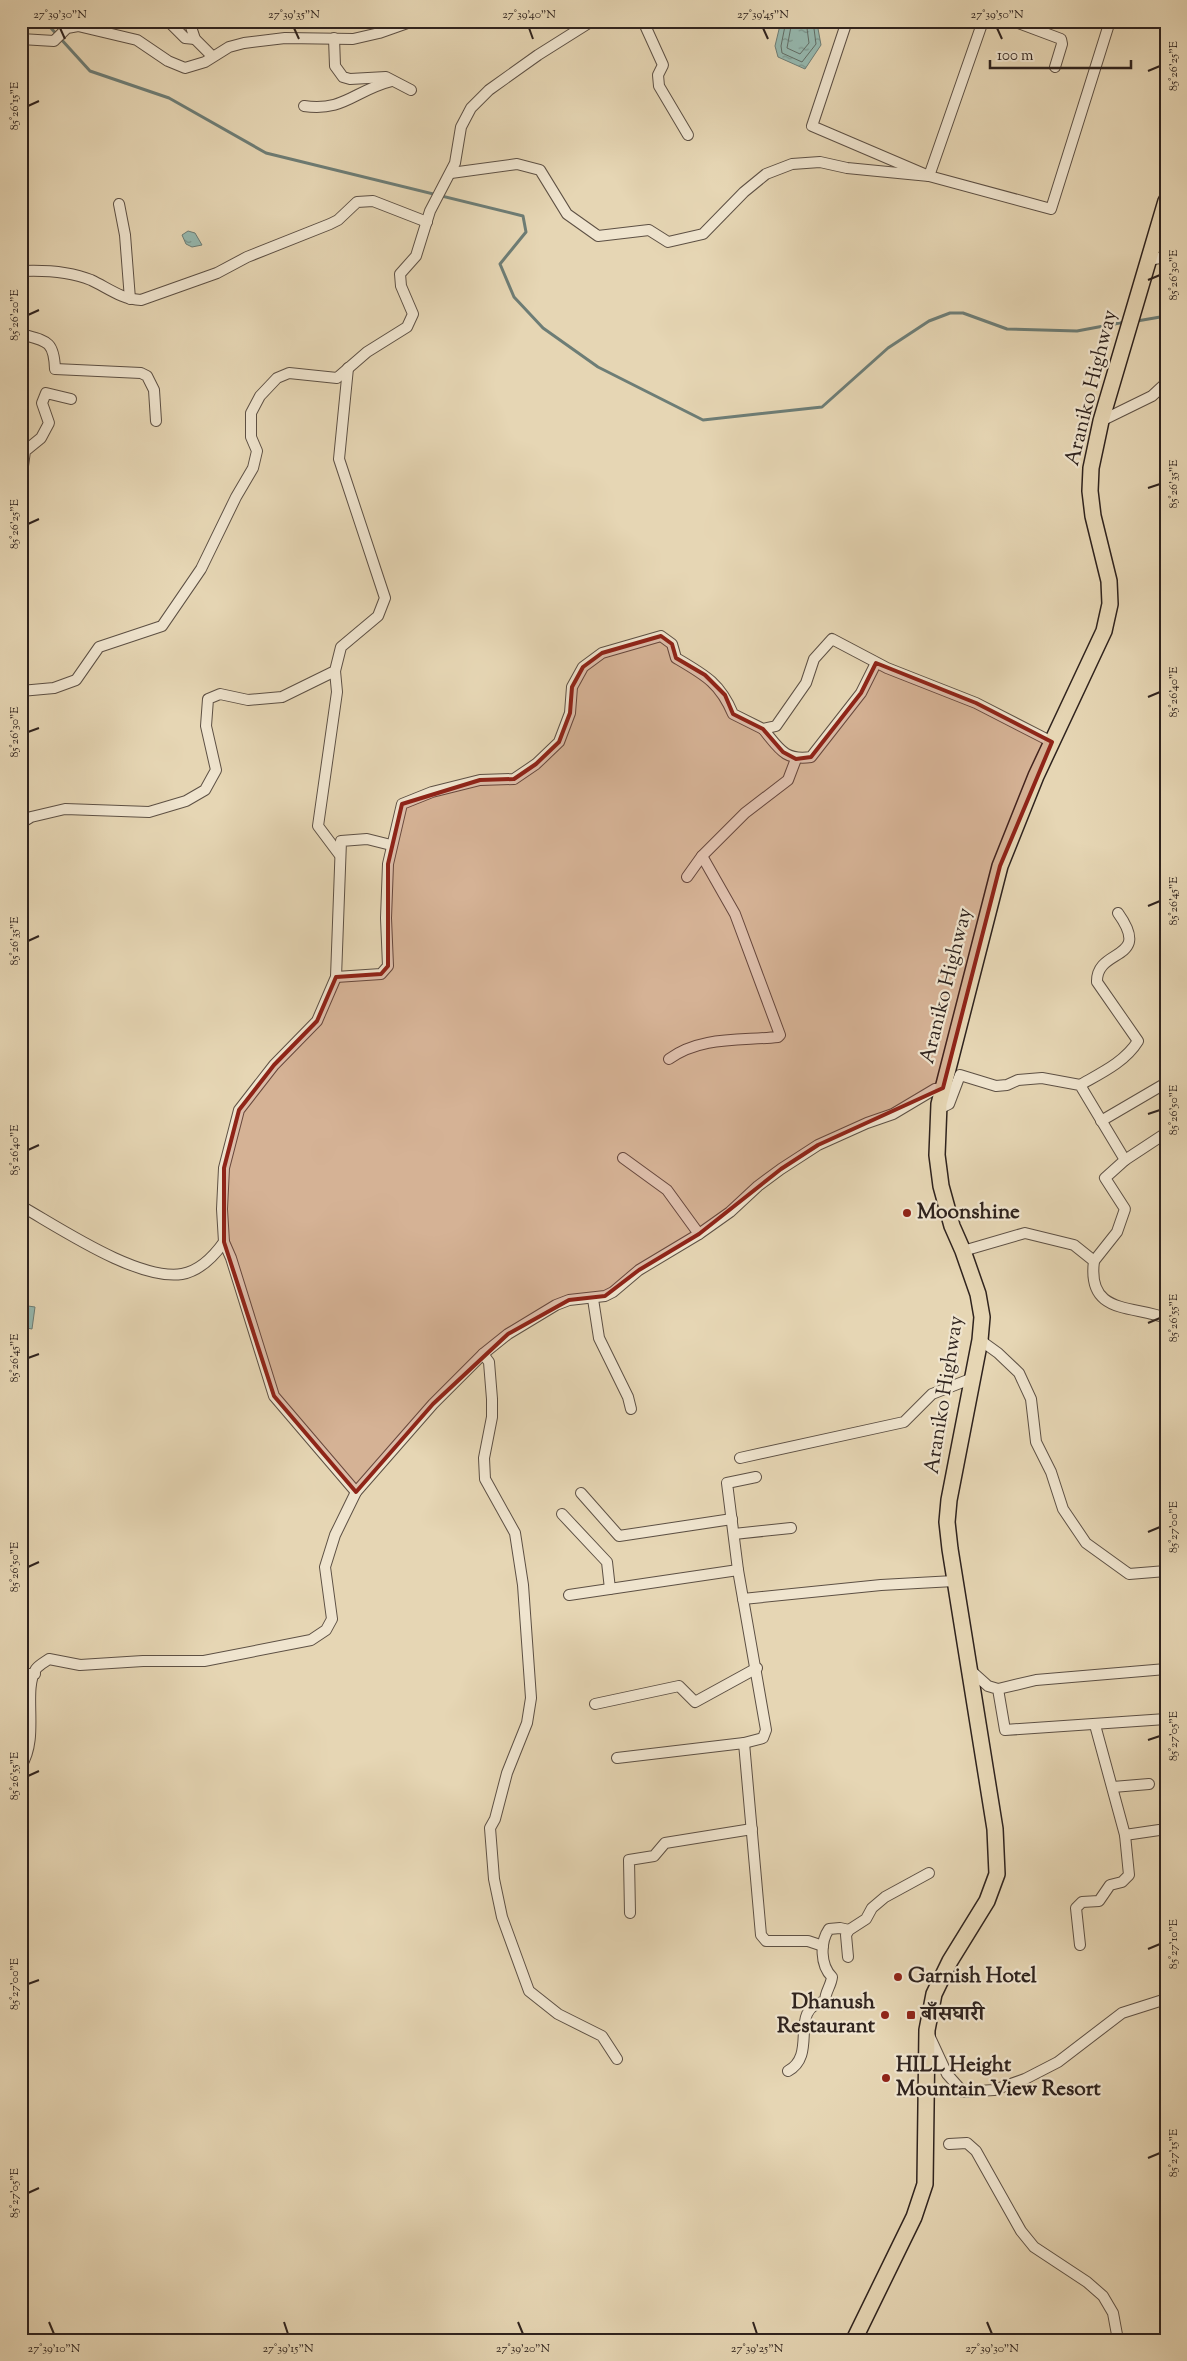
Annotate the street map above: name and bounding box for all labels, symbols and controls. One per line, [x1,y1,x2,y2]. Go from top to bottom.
text: 27°39'30"N [33,6,87,24]
text: 27°39'35"N [268,6,320,24]
text: 27°39'40"N [502,6,556,24]
text: 27°39'45"N [737,6,789,24]
text: 27°39'50"N [971,6,1024,24]
scale bar [990,38,1131,70]
text: 85°26'25"E [1165,40,1183,91]
text: 100 m [997,46,1034,67]
text: 85°26'15"E [6,81,24,130]
text: 85°26'30"E [1165,249,1183,300]
text: 85°26'20"E [6,288,24,341]
street label: Araniko Highway [1058,306,1126,469]
text: 85°26'35"E [1165,459,1183,509]
text: 85°26'25"E [6,498,24,549]
text: 85°26'40"E [1165,666,1183,718]
text: 85°26'30"E [6,706,24,757]
text: 85°26'45"E [1165,876,1183,926]
street label: Araniko Highway [913,904,981,1067]
text: 85°26'35"E [6,916,24,966]
text: 85°26'50"E [1165,1084,1183,1135]
text: 85°26'40"E [6,1124,24,1176]
place label: Moonshine [917,1198,1020,1228]
marker: Moonshine [901,1207,913,1219]
text: 85°26'55"E [1165,1293,1183,1342]
street label: Araniko Highway [918,1313,972,1476]
text: 85°26'45"E [6,1333,24,1383]
text: 85°27'00"E [1165,1500,1183,1553]
text: 85°26'50"E [6,1541,24,1592]
text: 85°27'05"E [1165,1710,1183,1761]
text: 85°26'55"E [6,1751,24,1800]
text: 85°27'10"E [1165,1918,1183,1969]
text: 85°27'00"E [6,1957,24,2010]
place label: Garnish Hotel [908,1962,1037,1992]
marker: Garnish Hotel [892,1971,904,1983]
place label: Dhanush Restaurant [777,1988,876,2042]
place label: बाँसघारी [919,2000,986,2030]
marker: Dhanush Restaurant [879,2009,891,2021]
marker: बाँसघारी [905,2009,917,2021]
place label: HILL Height Mountain View Resort [896,2051,1102,2105]
marker: HILL Height Mountain View Resort [880,2072,892,2084]
text: 85°27'15"E [1165,2128,1183,2177]
text: 85°27'05"E [6,2167,24,2218]
text: 27°39'10"N [28,2340,81,2358]
text: 27°39'15"N [262,2340,314,2358]
text: 27°39'20"N [496,2340,551,2358]
text: 27°39'25"N [731,2340,784,2358]
text: 27°39'30"N [965,2340,1019,2358]

